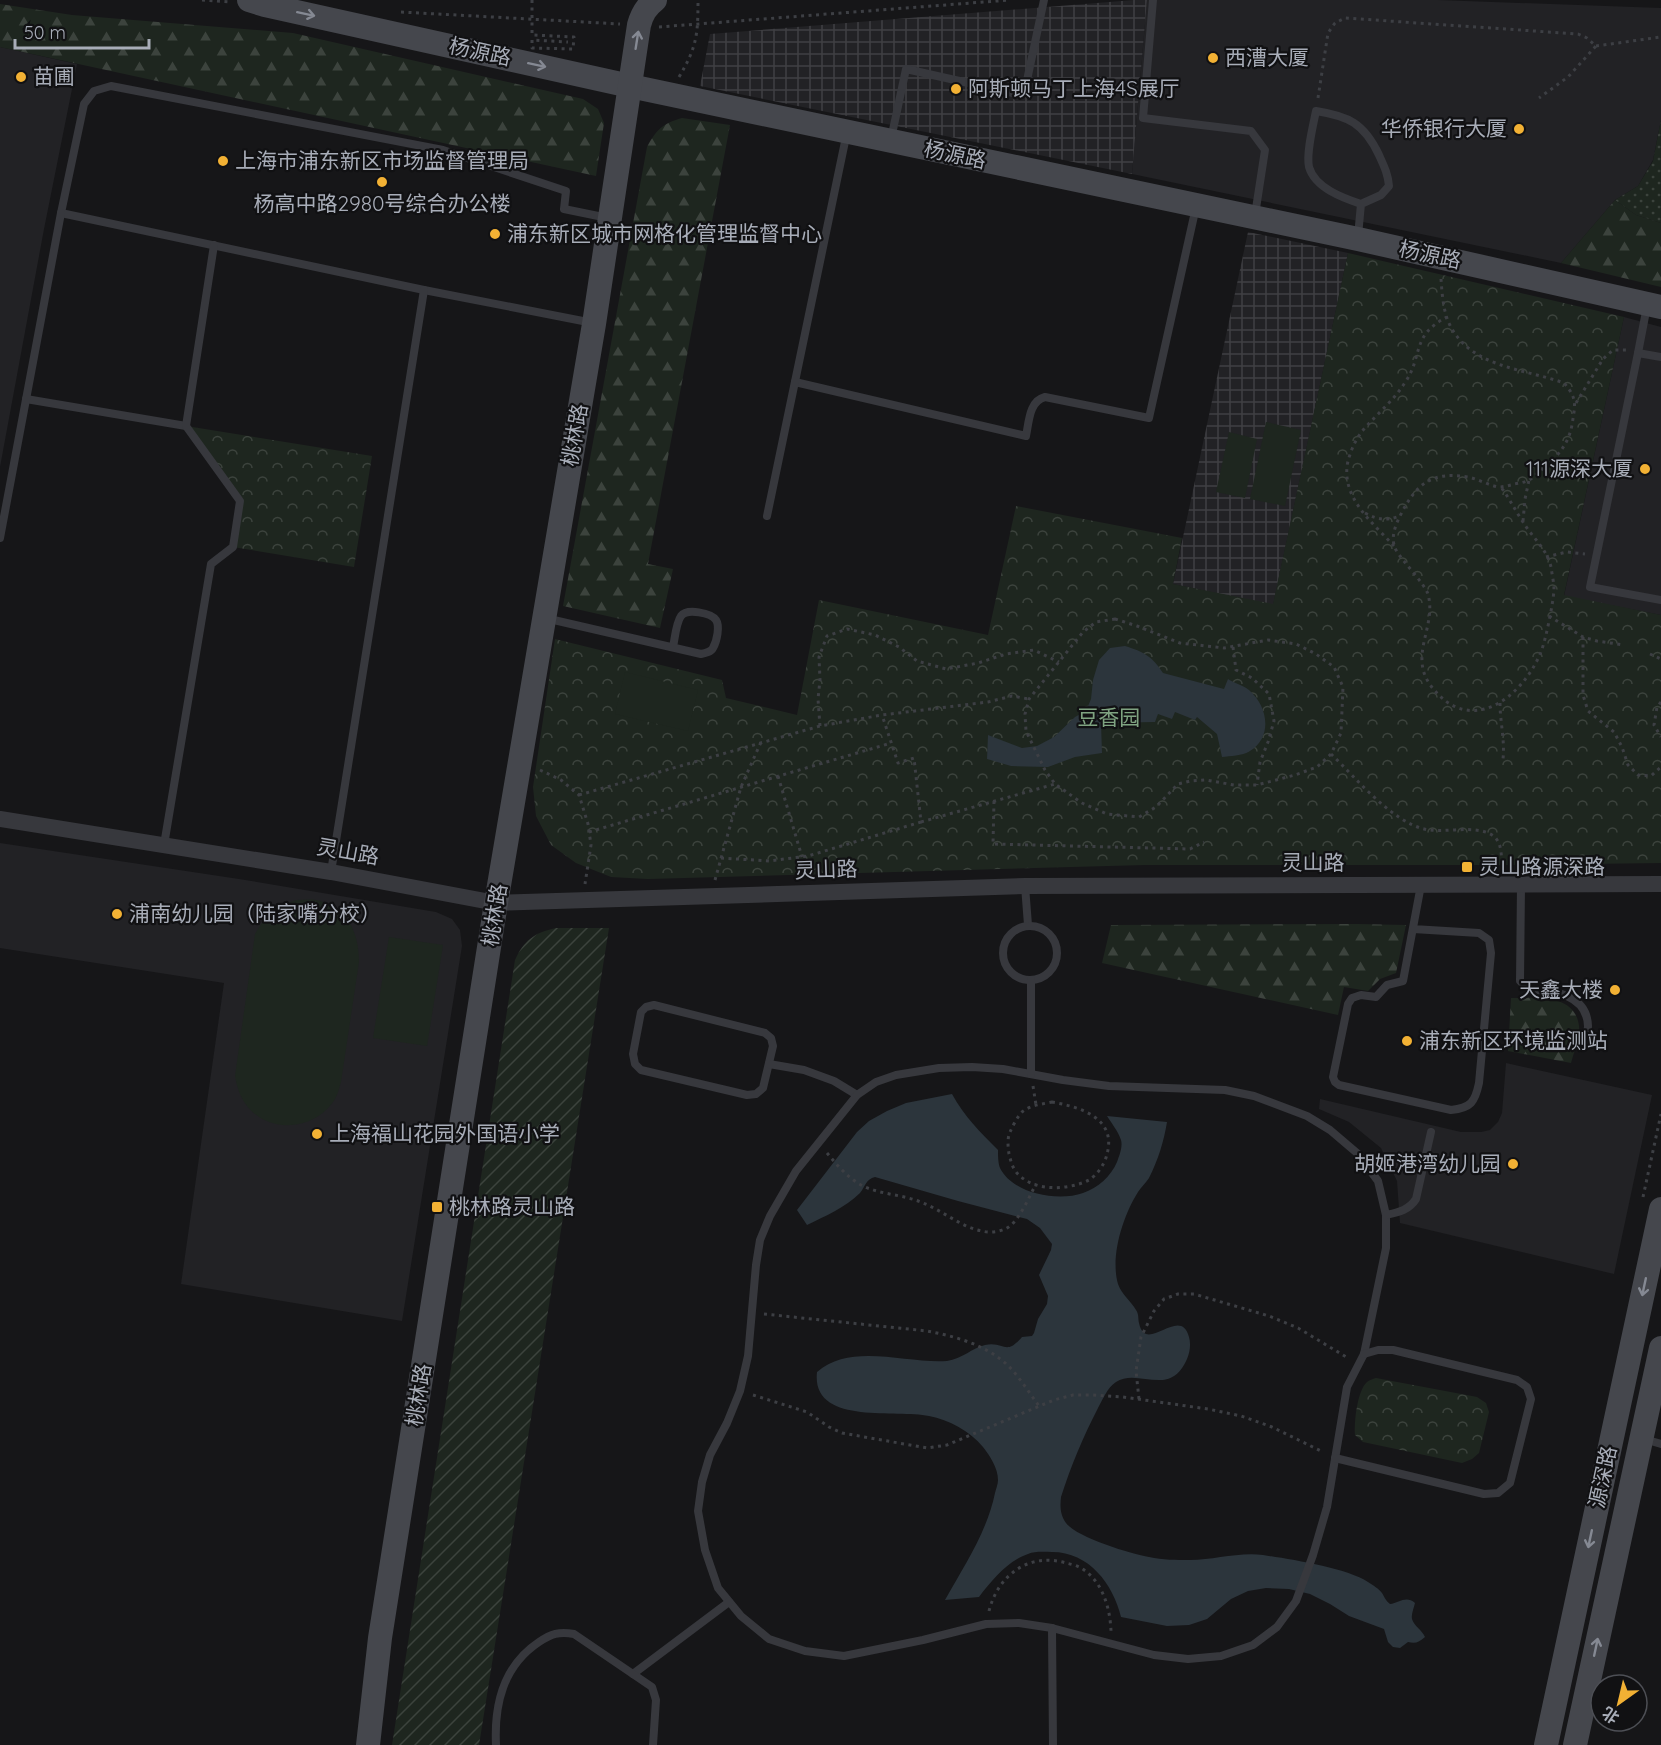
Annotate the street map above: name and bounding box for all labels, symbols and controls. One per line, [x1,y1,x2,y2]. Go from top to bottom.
one-way arrow [296,9,315,20]
scale bar [15,12,148,50]
text: 50 m [24,21,66,44]
one-way arrow [631,31,642,51]
street label: 杨源路 [447,32,514,70]
place label: 西漕大厦 [1225,44,1309,70]
marker: 西漕大厦 [1206,51,1220,65]
one-way arrow [527,60,547,71]
place label: 苗圃 [33,63,75,89]
marker: 苗圃 [14,70,28,84]
place label: 阿斯顿马丁上海4S展厅 [968,75,1180,101]
marker: 阿斯顿马丁上海4S展厅 [949,82,963,96]
place label: 华侨银行大厦 [1381,115,1507,141]
marker: 华侨银行大厦 [1512,122,1526,136]
street label: 杨源路 [922,135,989,173]
place label: 上海市浦东新区市场监督管理局 [235,147,529,173]
marker: 上海市浦东新区市场监督管理局 [216,154,230,168]
marker: 杨高中路2980号综合办公楼 [375,175,389,189]
place label: 杨高中路2980号综合办公楼 [253,190,511,216]
place label: 浦东新区城市网格化管理监督中心 [507,220,822,246]
marker: 浦东新区城市网格化管理监督中心 [488,227,502,241]
street label: 杨源路 [1397,235,1464,273]
street label: 桃林路 [556,402,592,468]
place label: 111源深大厦 [1526,455,1633,481]
marker: 111源深大厦 [1638,462,1652,476]
park label: 豆香园 [1078,704,1141,730]
street label: 灵山路 [315,833,381,869]
street label: 灵山路 [1282,849,1345,875]
place label: 灵山路源深路 [1479,853,1605,879]
street label: 灵山路 [794,855,858,883]
marker: 灵山路源深路 [1460,860,1474,874]
street label: 桃林路 [476,882,512,948]
place label: 浦南幼儿园（陆家嘴分校） [129,900,381,926]
marker: 浦南幼儿园（陆家嘴分校） [110,907,124,921]
place label: 天鑫大楼 [1519,976,1603,1002]
marker: 天鑫大楼 [1608,983,1622,997]
place label: 浦东新区环境监测站 [1419,1027,1608,1053]
marker: 浦东新区环境监测站 [1400,1034,1414,1048]
place label: 上海福山花园外国语小学 [329,1120,560,1146]
marker: 上海福山花园外国语小学 [310,1127,324,1141]
place label: 胡姬港湾幼儿园 [1354,1150,1501,1176]
marker: 胡姬港湾幼儿园 [1506,1157,1520,1171]
place label: 桃林路灵山路 [449,1193,575,1219]
marker: 桃林路灵山路 [430,1200,444,1214]
one-way arrow [1638,1276,1649,1296]
street label: 桃林路 [400,1362,436,1428]
street label: 源深路 [1583,1443,1621,1510]
one-way arrow [1583,1529,1595,1548]
one-way arrow [1591,1638,1603,1657]
north arrow [1589,1673,1649,1733]
text: 北 [1598,1703,1623,1728]

